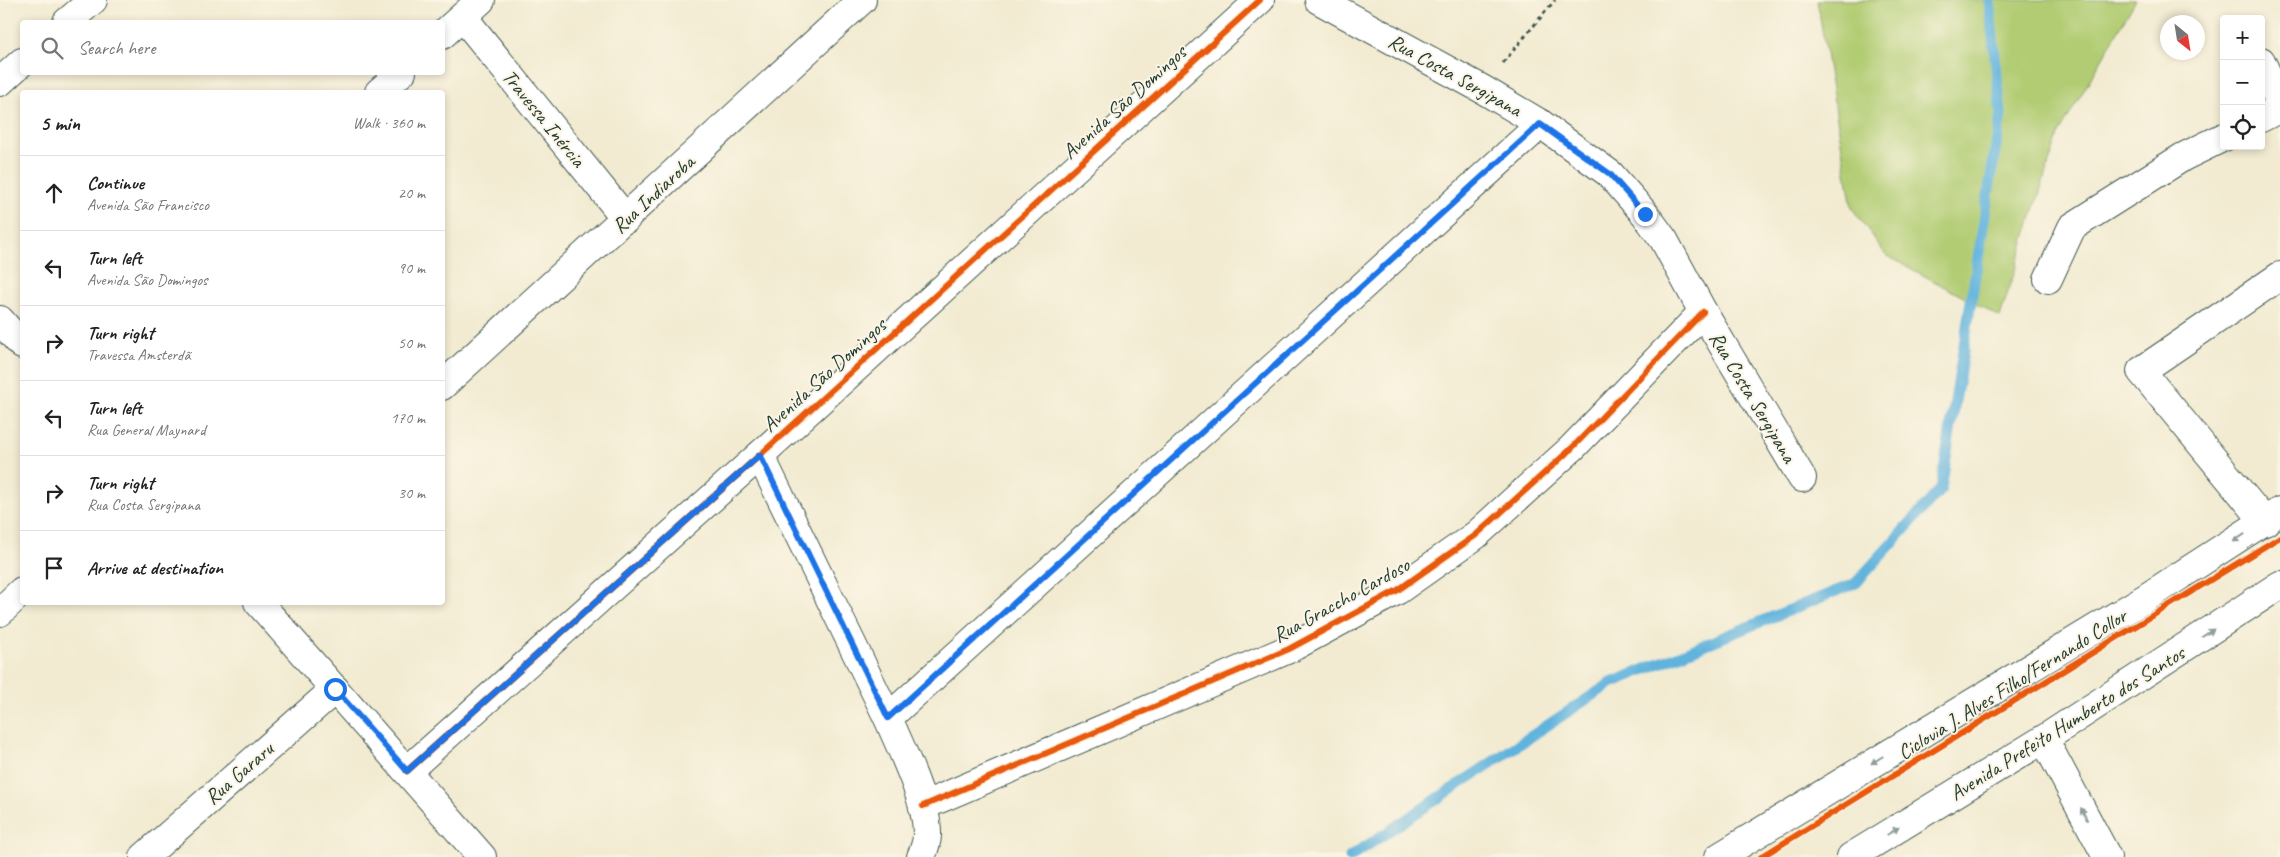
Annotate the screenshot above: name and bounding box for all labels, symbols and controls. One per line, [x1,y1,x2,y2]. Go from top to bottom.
north arrow [2160,15,2205,60]
map controls [2220,15,2265,150]
button: + [2220,15,2265,60]
search box [20,20,445,75]
street label: Rua Costa Sergipana [1384,28,1528,123]
icon: search [38,34,66,62]
text: Search here [78,36,155,60]
street label: Avenida São Domingos [1057,38,1193,165]
button: − [2220,60,2265,105]
street label: Travessa Inércia [497,64,592,173]
button: locate [2220,105,2265,150]
text: 5 min [40,110,80,136]
text: Walk · 360 m [353,113,425,133]
street label: Rua Indiaroba [606,148,702,239]
text: Continue [87,171,144,195]
icon: ahead [40,179,68,207]
text: 20 m [398,183,425,203]
text: Avenida São Francisco [87,195,209,215]
route end [1634,203,1657,226]
text: Turn left [87,246,142,270]
icon: left [40,254,68,282]
text: 90 m [398,258,425,278]
text: Avenida São Domingos [87,270,207,290]
street label: Avenida São Domingos [757,311,893,438]
text: Turn right [87,321,154,345]
street label: Rua Costa Sergipana [1704,327,1803,469]
icon: right [40,329,68,357]
text: 50 m [398,333,425,353]
text: Travessa Amsterdã [87,345,190,365]
text: Turn left [87,396,142,420]
icon: left [40,404,68,432]
text: 170 m [391,408,425,428]
text: Rua General Maynard [87,420,205,440]
text: Turn right [87,471,154,495]
icon: right [40,479,68,507]
text: 30 m [398,483,425,503]
text: Rua Costa Sergipana [87,495,200,515]
one-way arrow [2233,534,2246,543]
street label: Rua Graccho Cardoso [1268,551,1415,648]
icon: arrive [40,554,68,582]
text: Arrive at destination [87,556,223,580]
street label: Ciclovia J. Alves Filho/Fernando Collor [1893,601,2133,765]
one-way arrow [2201,628,2215,638]
street label: Avenida Prefeito Humberto dos Santos [1945,639,2191,806]
route start [324,678,347,701]
street label: Rua Gararu [199,735,280,810]
one-way arrow [1870,755,1883,764]
one-way arrow [2080,807,2088,821]
one-way arrow [1886,827,1899,836]

